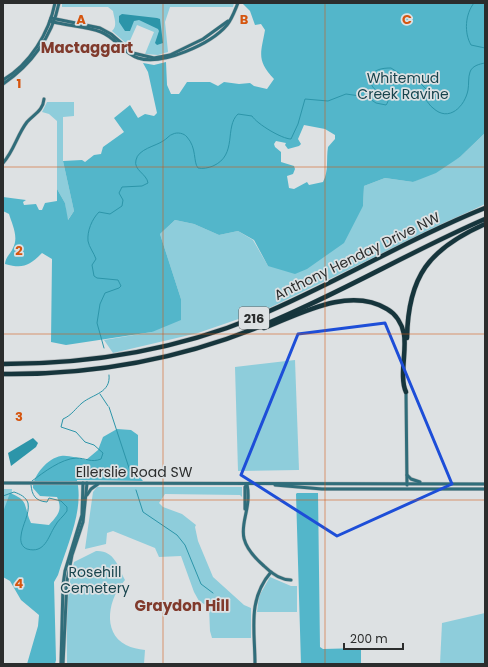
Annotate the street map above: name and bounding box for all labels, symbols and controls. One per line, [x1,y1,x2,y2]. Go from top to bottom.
text: A [76,10,86,29]
text: B [240,10,249,29]
text: C [402,10,412,29]
district label: Mactaggart [41,37,133,58]
park label: Whitemud Creek Ravine [357,68,449,104]
text: 1 [17,74,21,93]
street label: Anthony Henday Drive NW [271,207,444,305]
text: 2 [15,241,23,260]
road number: 216 [239,307,269,329]
text: 3 [15,407,23,426]
street label: Ellerslie Road SW [76,462,193,482]
park label: Rosehill Cemetery [60,562,130,598]
text: 4 [15,574,24,593]
district label: Graydon Hill [135,595,229,616]
scale bar [344,625,403,651]
text: 200 m [350,630,388,647]

